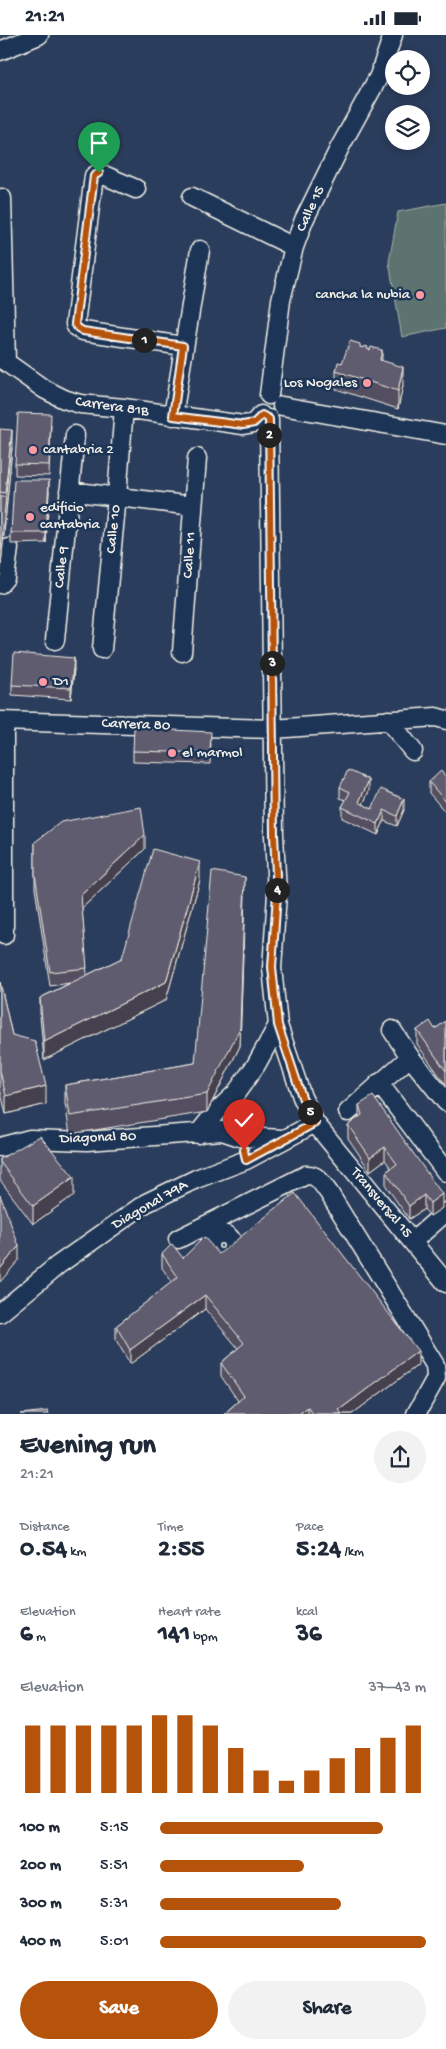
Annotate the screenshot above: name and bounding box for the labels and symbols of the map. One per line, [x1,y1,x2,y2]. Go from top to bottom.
pin [78,122,120,173]
street label: Calle 15 [293,183,329,235]
place label: cancha la nubia [316,286,411,304]
marker: cancha la nubia [414,289,426,301]
pin: 1 [132,327,156,353]
place label: Los Nogales [284,374,357,392]
marker: Los Nogales [361,377,373,389]
street label: Carrera 81B [74,393,150,421]
pin: 2 [256,423,282,447]
place label: cantabria 2 [43,441,114,459]
marker: cantabria 2 [27,444,39,456]
place label: edificio cantabria [40,499,100,534]
street label: Calle 10 [102,503,126,554]
marker: edificio cantabria [24,511,36,523]
street label: Calle 11 [179,531,201,579]
street label: Calle 9 [51,545,73,589]
pin: 3 [260,651,284,675]
place label: D1 [52,673,69,691]
marker: D1 [37,676,49,688]
street label: Carrera 80 [101,715,171,735]
place label: el marmol [182,744,243,762]
marker: el marmol [166,747,178,759]
pin: 4 [264,877,290,903]
pin [223,1099,265,1150]
pin: 5 [298,1099,322,1125]
street label: Diagonal 80 [58,1128,137,1148]
street label: Transversal 15 [346,1163,416,1242]
street label: Diagonal 79A [108,1176,192,1234]

